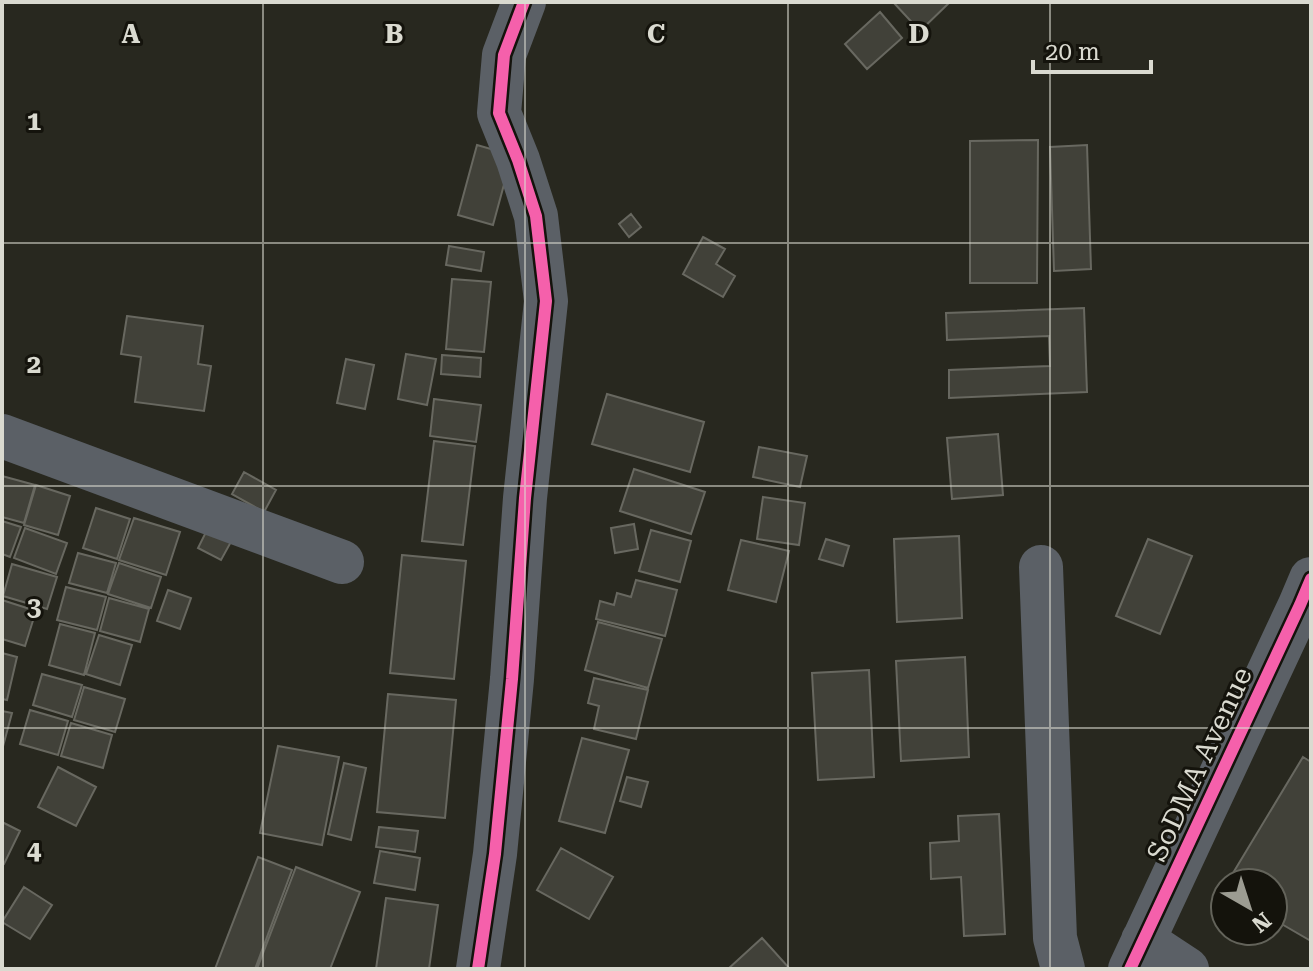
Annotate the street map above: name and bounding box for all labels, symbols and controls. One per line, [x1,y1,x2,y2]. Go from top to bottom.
text: A [122,19,141,49]
text: B [385,19,403,49]
text: C [647,19,665,49]
text: D [909,19,929,49]
scale bar [1033,24,1151,74]
text: 20 m [1045,38,1100,66]
text: 1 [27,106,41,136]
text: 2 [27,349,41,379]
text: 3 [27,592,41,622]
street label: SoDMA Avenue [1140,662,1259,867]
text: 4 [27,835,42,865]
north arrow [1209,867,1289,947]
text: N [1247,907,1276,937]

